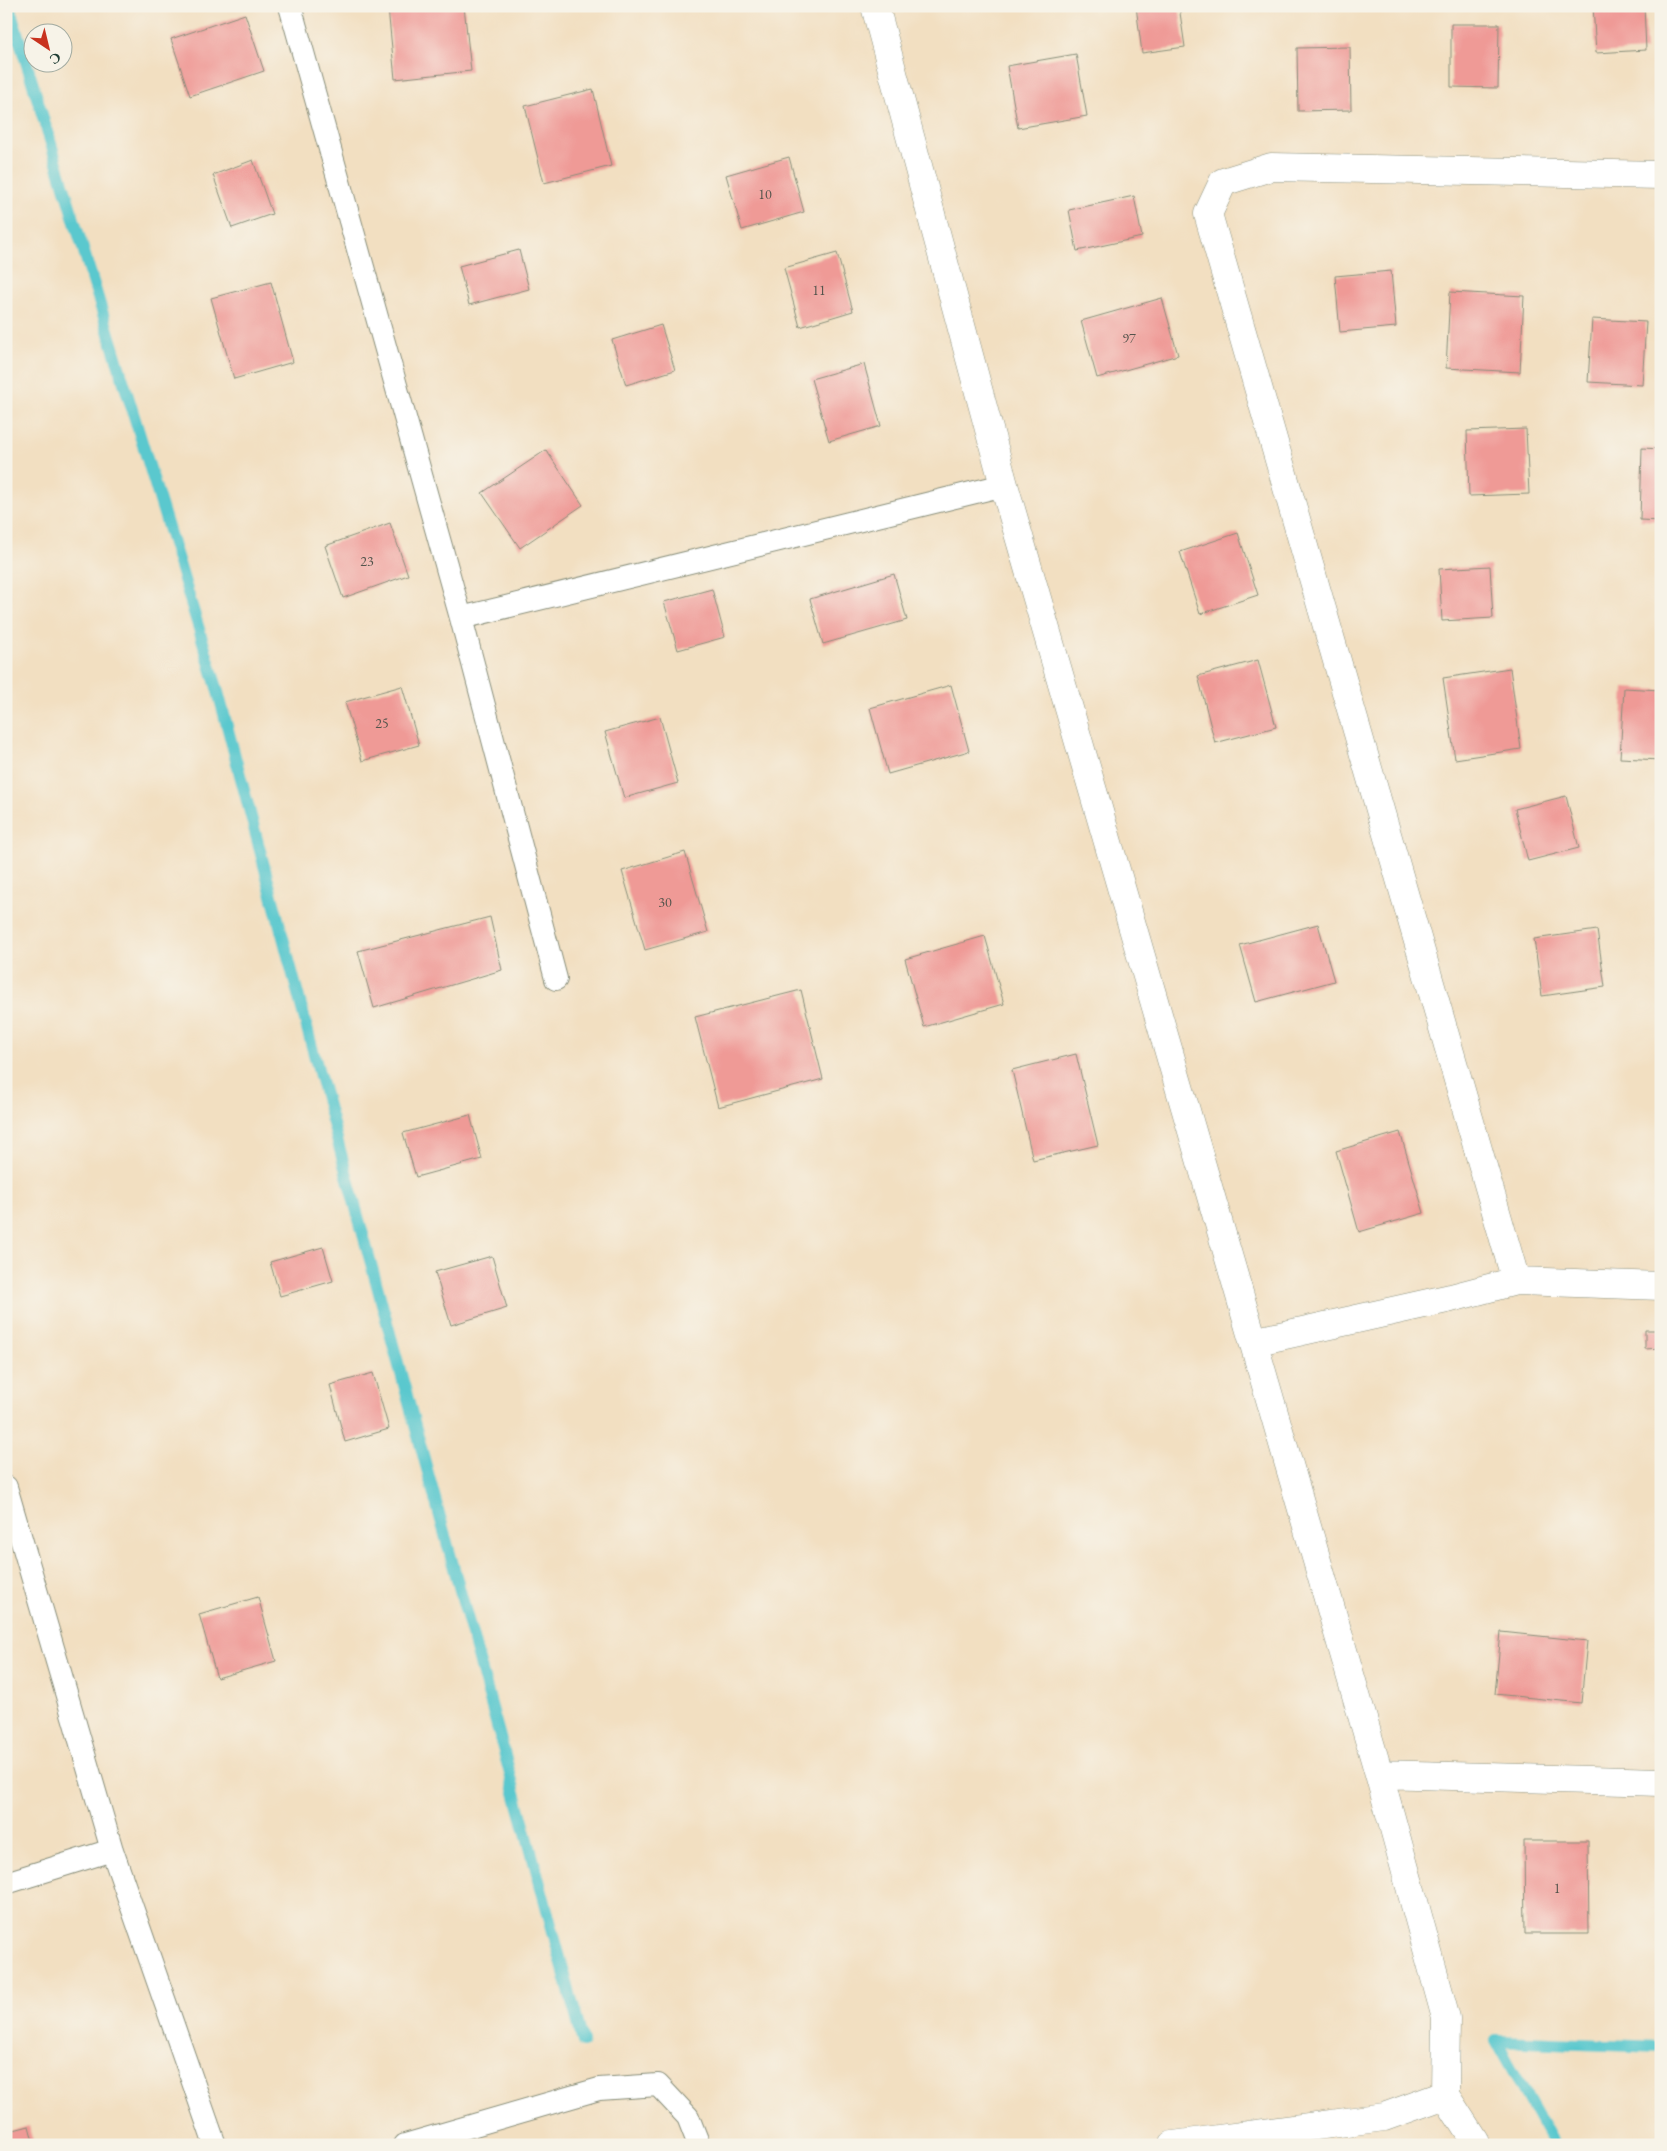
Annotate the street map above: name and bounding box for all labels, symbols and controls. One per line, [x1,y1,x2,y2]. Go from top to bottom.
north arrow [22,22,72,72]
text: С [46,48,65,69]
house number: 10 [758,185,772,203]
house number: 11 [812,281,826,299]
house number: 97 [1122,329,1136,347]
house number: 23 [360,552,374,570]
house number: 25 [375,714,389,732]
house number: 30 [658,893,672,911]
house number: 1 [1554,1879,1560,1897]

